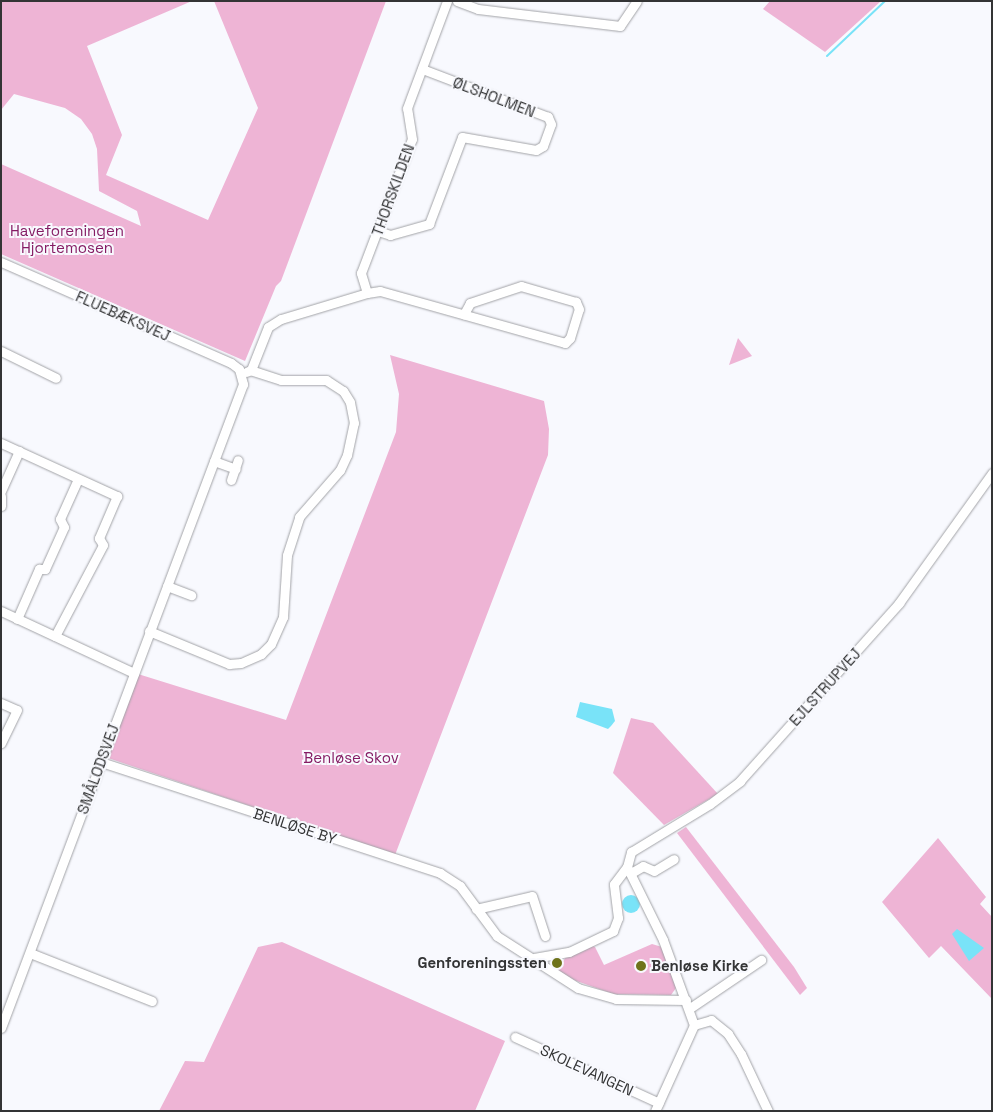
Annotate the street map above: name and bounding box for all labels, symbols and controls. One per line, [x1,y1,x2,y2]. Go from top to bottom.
street label: ØLSHOLMEN [450,73,538,121]
street label: THORSKILDEN [368,141,418,239]
park label: Haveforeningen Hjortemosen [10,221,124,256]
street label: FLUEBÆKSVEJ [73,287,173,345]
street label: EJLSTRUPVEJ [785,645,865,729]
street label: SMÅLODSVEJ [73,721,123,817]
park label: Benløse Skov [303,749,399,767]
street label: BENLØSE BY [251,804,339,848]
place label: Genforeningssten [418,954,547,972]
marker: Genforeningssten [551,957,563,969]
place label: Benløse Kirke [651,957,748,975]
marker: Benløse Kirke [635,960,647,972]
street label: SKOLEVANGEN [538,1041,636,1099]

